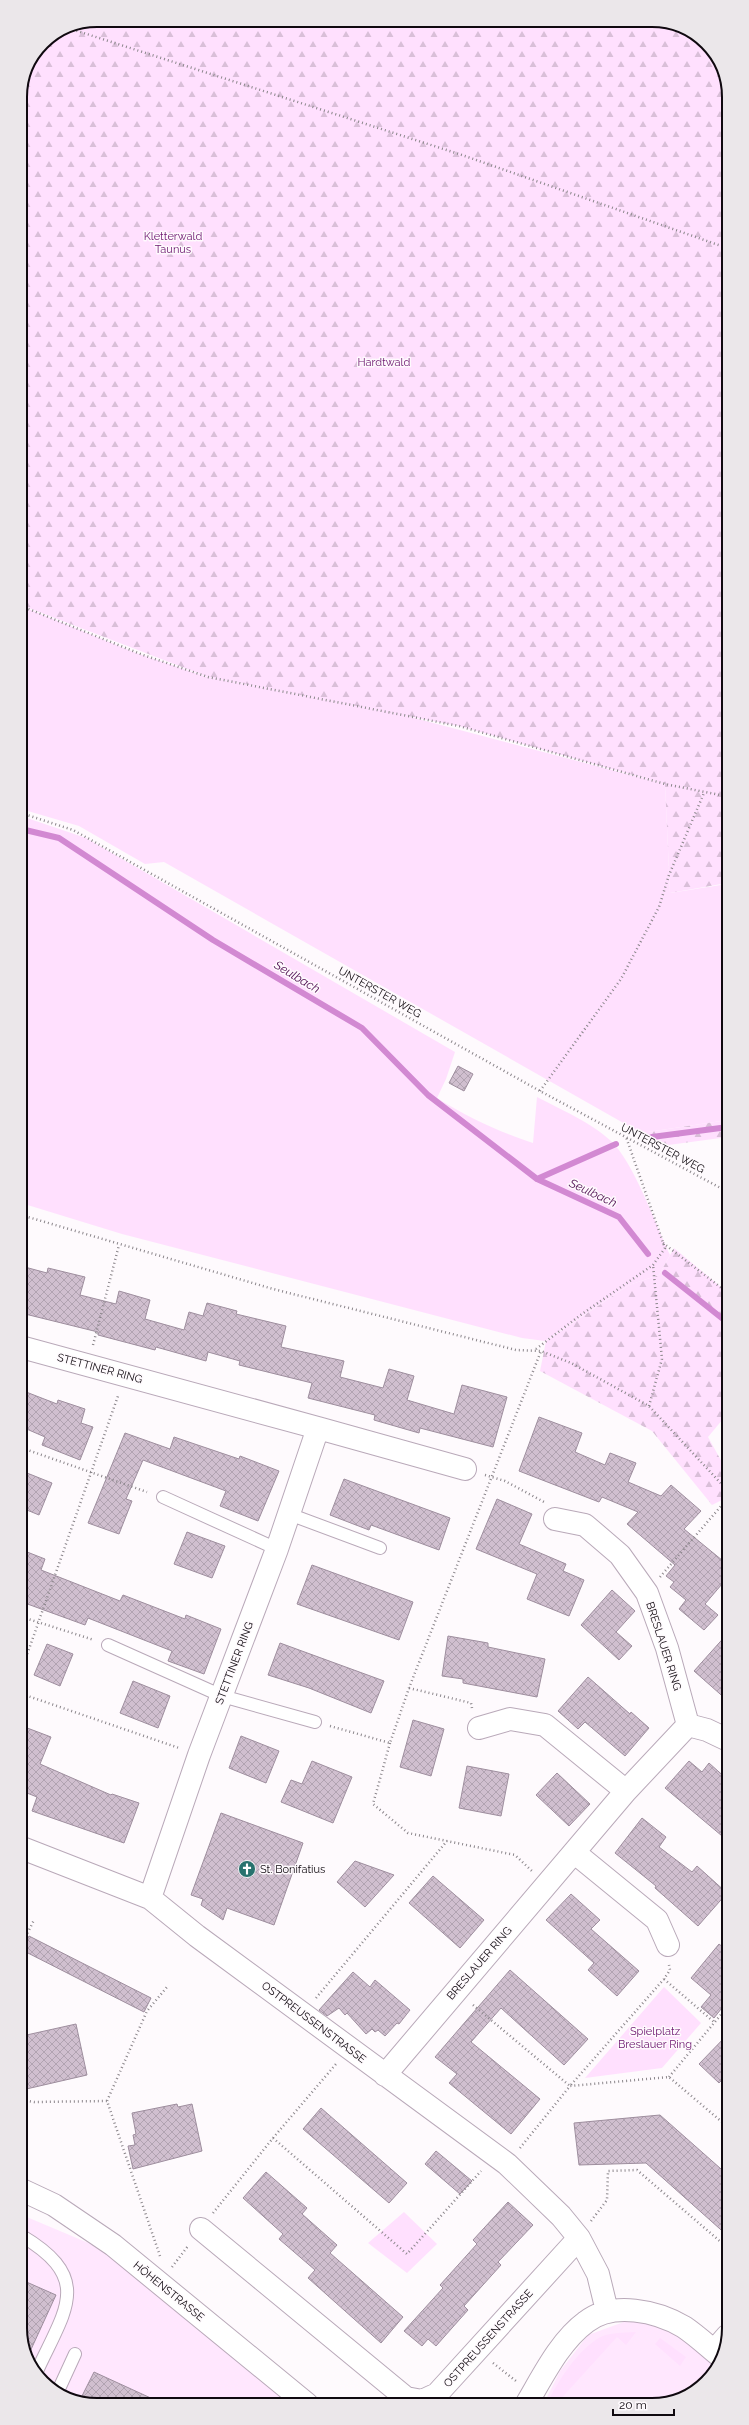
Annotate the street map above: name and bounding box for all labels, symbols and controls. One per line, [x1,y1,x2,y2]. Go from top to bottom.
park label: Kletterwald Taunus [144,230,202,256]
park label: Hardtwald [358,356,411,369]
water label: Seulbach [271,957,323,996]
street label: UNTERSTER WEG [336,964,424,1021]
street label: UNTERSTER WEG [619,1121,707,1176]
water label: Seulbach [566,1176,619,1210]
street label: STETTINER RING [56,1351,144,1386]
street label: BRESLAUER RING [643,1600,684,1692]
street label: STETTINER RING [213,1620,256,1706]
church icon: St. Bonifatius [237,1859,257,1879]
place label: St. Bonifatius [260,1863,325,1876]
street label: BRESLAUER RING [444,1924,515,2003]
street label: OSTPREUSSENSTRASSE [259,1979,369,2066]
park label: Spielplatz Breslauer Ring [618,2025,692,2051]
street label: HÖHENSTRASSE [131,2259,207,2324]
street label: OSTPREUSSENSTRASSE [441,2287,536,2390]
scale bar [613,2391,674,2417]
text: 20 m [619,2398,647,2412]

